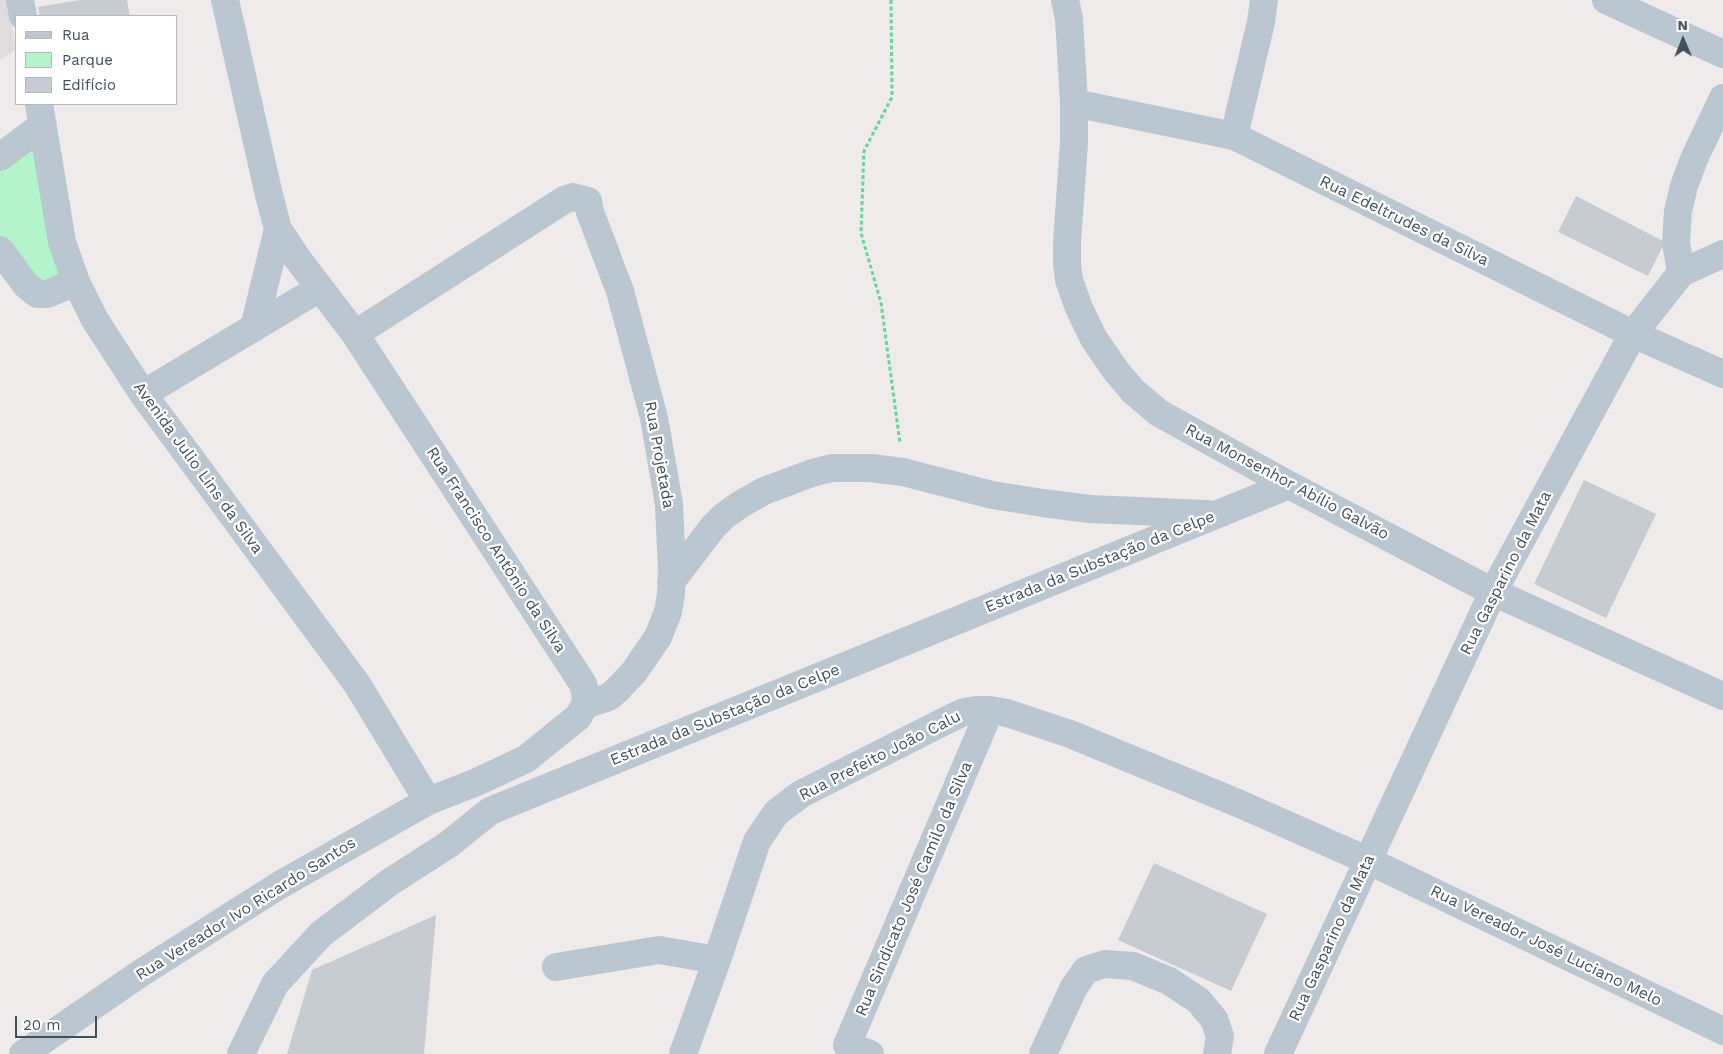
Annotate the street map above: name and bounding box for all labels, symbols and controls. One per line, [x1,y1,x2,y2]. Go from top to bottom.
legend [15,15,178,105]
north arrow [1658,15,1708,65]
text: N [1677,17,1688,33]
text: Rua [62,26,90,44]
text: Parque [62,51,113,69]
text: Edifício [62,76,116,94]
street label: Rua Edeltrudes da Silva [1316,172,1492,270]
street label: Avenida Julio Lins da Silva [129,378,267,558]
street label: Rua Projetada [640,400,678,510]
street label: Rua Monsenhor Abílio Galvão [1182,420,1392,544]
street label: Rua Francisco Antônio da Silva [422,444,570,656]
street label: Rua Gasparino da Mata [1456,488,1556,658]
street label: Estrada da Substação da Celpe [982,507,1218,617]
street label: Estrada da Substação da Celpe [607,660,843,770]
street label: Rua Prefeito João Calu [796,707,964,805]
street label: Rua Sindicato José Camilo da Silva [851,759,977,1019]
street label: Rua Vereador Ivo Ricardo Santos [132,833,360,985]
street label: Rua Gasparino da Mata [1285,852,1379,1024]
street label: Rua Vereador José Luciano Melo [1427,881,1665,1011]
scale bar [18,1006,100,1038]
text: 20 m [23,1016,61,1034]

